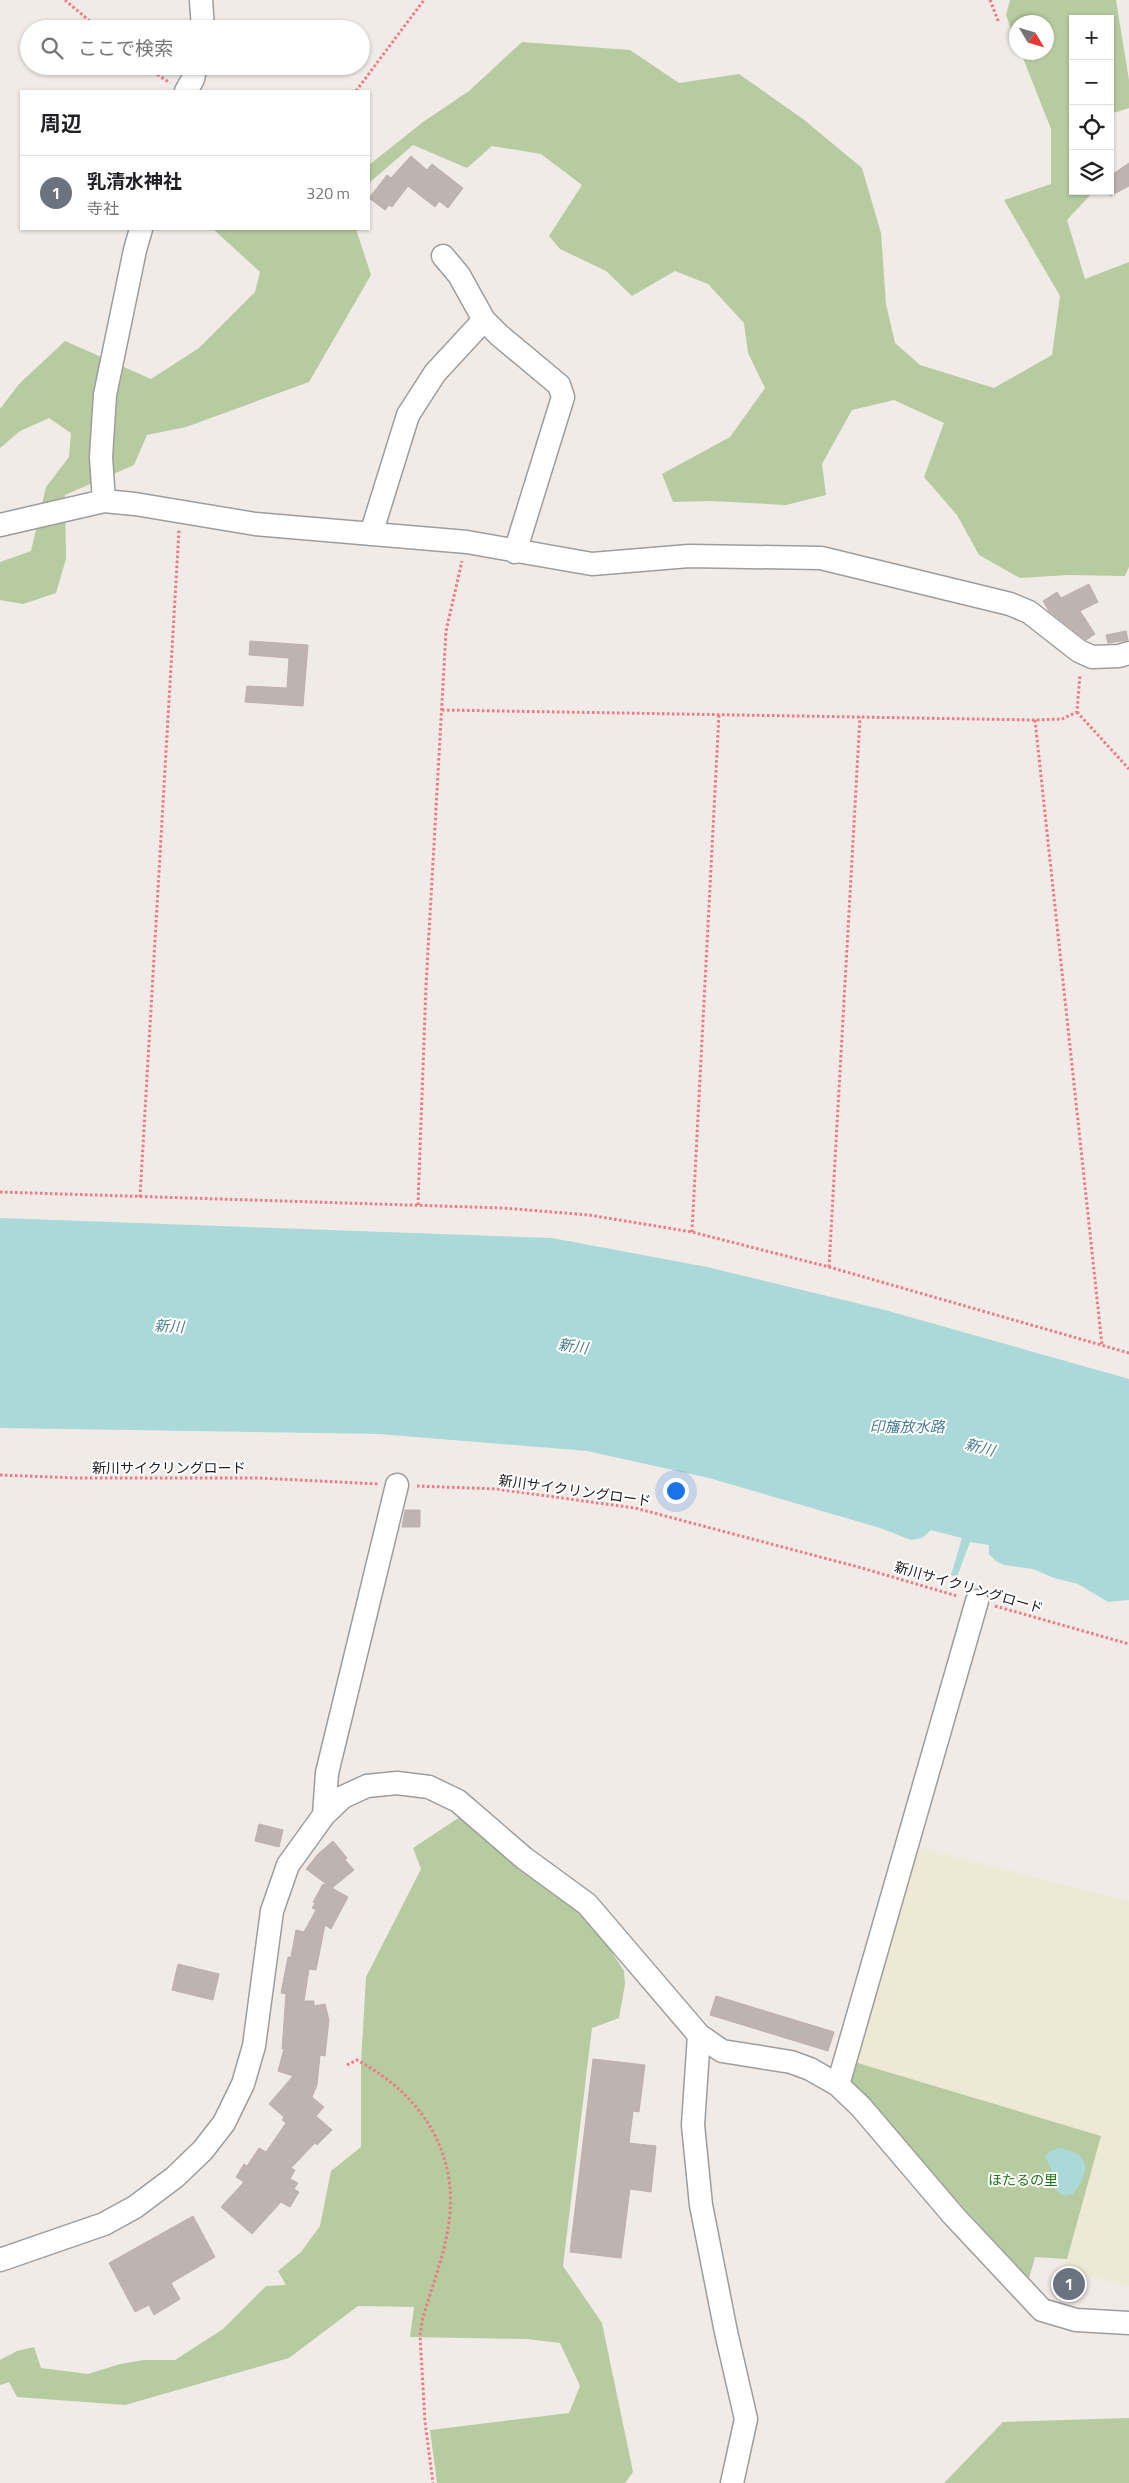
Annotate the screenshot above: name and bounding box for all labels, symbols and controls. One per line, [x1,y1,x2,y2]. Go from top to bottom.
north arrow [1009,15,1054,60]
map controls [1069,15,1114,195]
button: + [1069,15,1114,60]
search box [20,20,370,75]
text: ここで検索 [78,33,173,62]
icon: search [38,34,66,62]
button: − [1069,60,1114,105]
button: locate [1069,105,1114,150]
text: 周辺 [40,107,82,139]
button: layers [1069,150,1114,195]
text: 乳清水神社 [87,166,182,195]
text: 1 [52,181,60,205]
text: 320 m [306,181,350,205]
text: 寺社 [87,196,119,220]
water label: 新川 [153,1314,187,1338]
water label: 新川 [557,1333,591,1360]
water label: 印旛放水路 [869,1415,946,1438]
water label: 新川 [963,1432,999,1463]
street label: 新川サイクリングロード [92,1457,246,1478]
street label: 新川サイクリングロード [497,1469,653,1511]
your location [663,1478,689,1504]
street label: 新川サイクリングロード [892,1556,1046,1618]
park label: ほたるの里 [988,2169,1058,2190]
pin: 1 [1053,2265,1085,2303]

